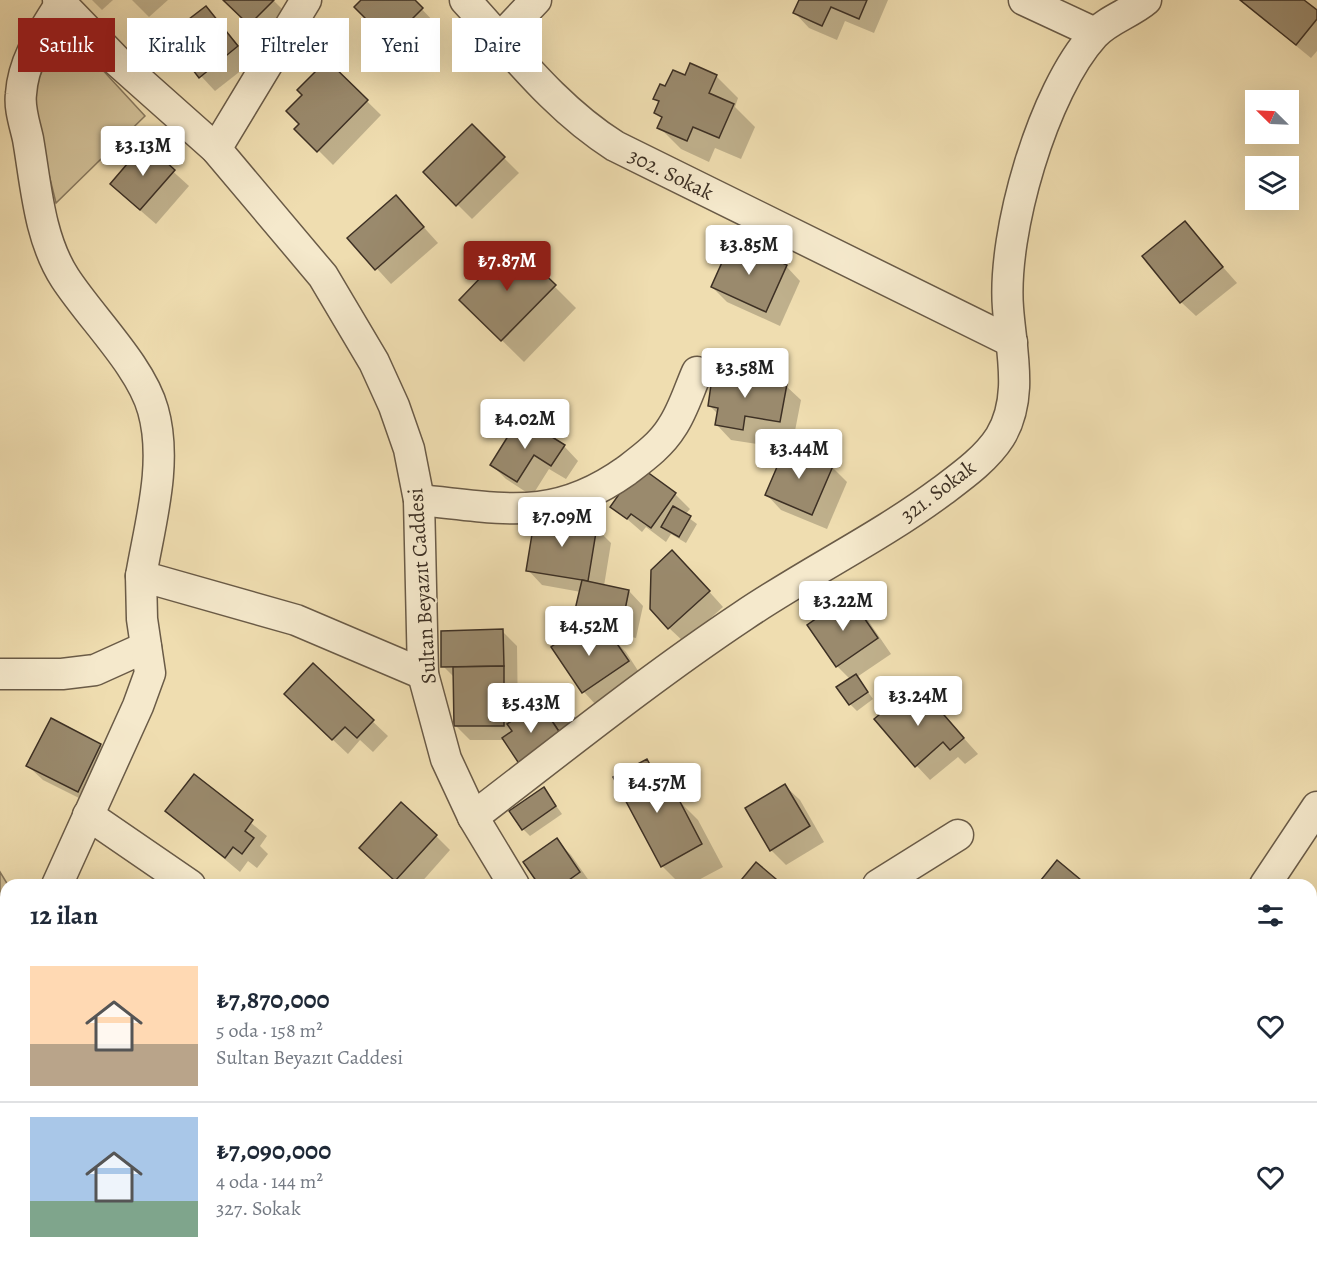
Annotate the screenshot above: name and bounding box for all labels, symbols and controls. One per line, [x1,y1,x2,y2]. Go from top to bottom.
chip: Satılık [18,18,115,72]
chip: Kiralık [127,18,227,72]
chip: Filtreler [239,18,349,72]
chip: Yeni [361,18,440,72]
chip: Daire [452,18,542,72]
north arrow [1245,90,1299,144]
map controls [1245,90,1299,210]
pin: ₺3.13M [94,126,192,177]
text: ₺3.13M [115,132,171,159]
street label: 302. Sokak [624,141,719,207]
button: layers [1245,156,1299,210]
pin: ₺3.85M [700,225,798,276]
text: ₺3.85M [720,231,778,258]
pin: ₺7.87M [458,241,556,292]
text: ₺7.87M [478,247,536,274]
pin: ₺3.58M [696,348,794,399]
text: ₺3.58M [716,354,774,381]
pin: ₺4.02M [476,399,574,450]
text: ₺4.02M [494,405,556,432]
pin: ₺3.44M [750,429,848,480]
text: ₺3.44M [769,435,829,462]
street label: 321. Sokak [895,453,982,528]
street label: Sultan Beyazıt Caddesi [401,487,443,685]
pin: ₺7.09M [513,497,611,548]
text: ₺7.09M [532,503,592,530]
pin: ₺3.22M [794,581,892,632]
text: ₺3.22M [813,587,873,614]
pin: ₺4.52M [540,606,638,657]
text: ₺4.52M [559,612,619,639]
pin: ₺3.24M [869,676,967,727]
text: ₺3.24M [888,682,948,709]
pin: ₺5.43M [482,683,580,734]
text: ₺5.43M [502,689,560,716]
pin: ₺4.57M [608,763,706,814]
text: ₺4.57M [628,769,686,796]
text: 12 ilan [30,898,98,933]
icon: filters [1254,899,1287,932]
text: ₺7,870,000 [216,982,330,1017]
icon: home [78,990,150,1062]
icon: heart [1254,1010,1287,1043]
text: 5 oda · 158 m² [216,1017,323,1044]
text: Sultan Beyazıt Caddesi [216,1044,403,1071]
text: ₺7,090,000 [216,1133,331,1168]
icon: home [78,1141,150,1213]
icon: heart [1254,1161,1287,1194]
text: 4 oda · 144 m² [216,1168,323,1195]
text: 327. Sokak [216,1195,301,1222]

